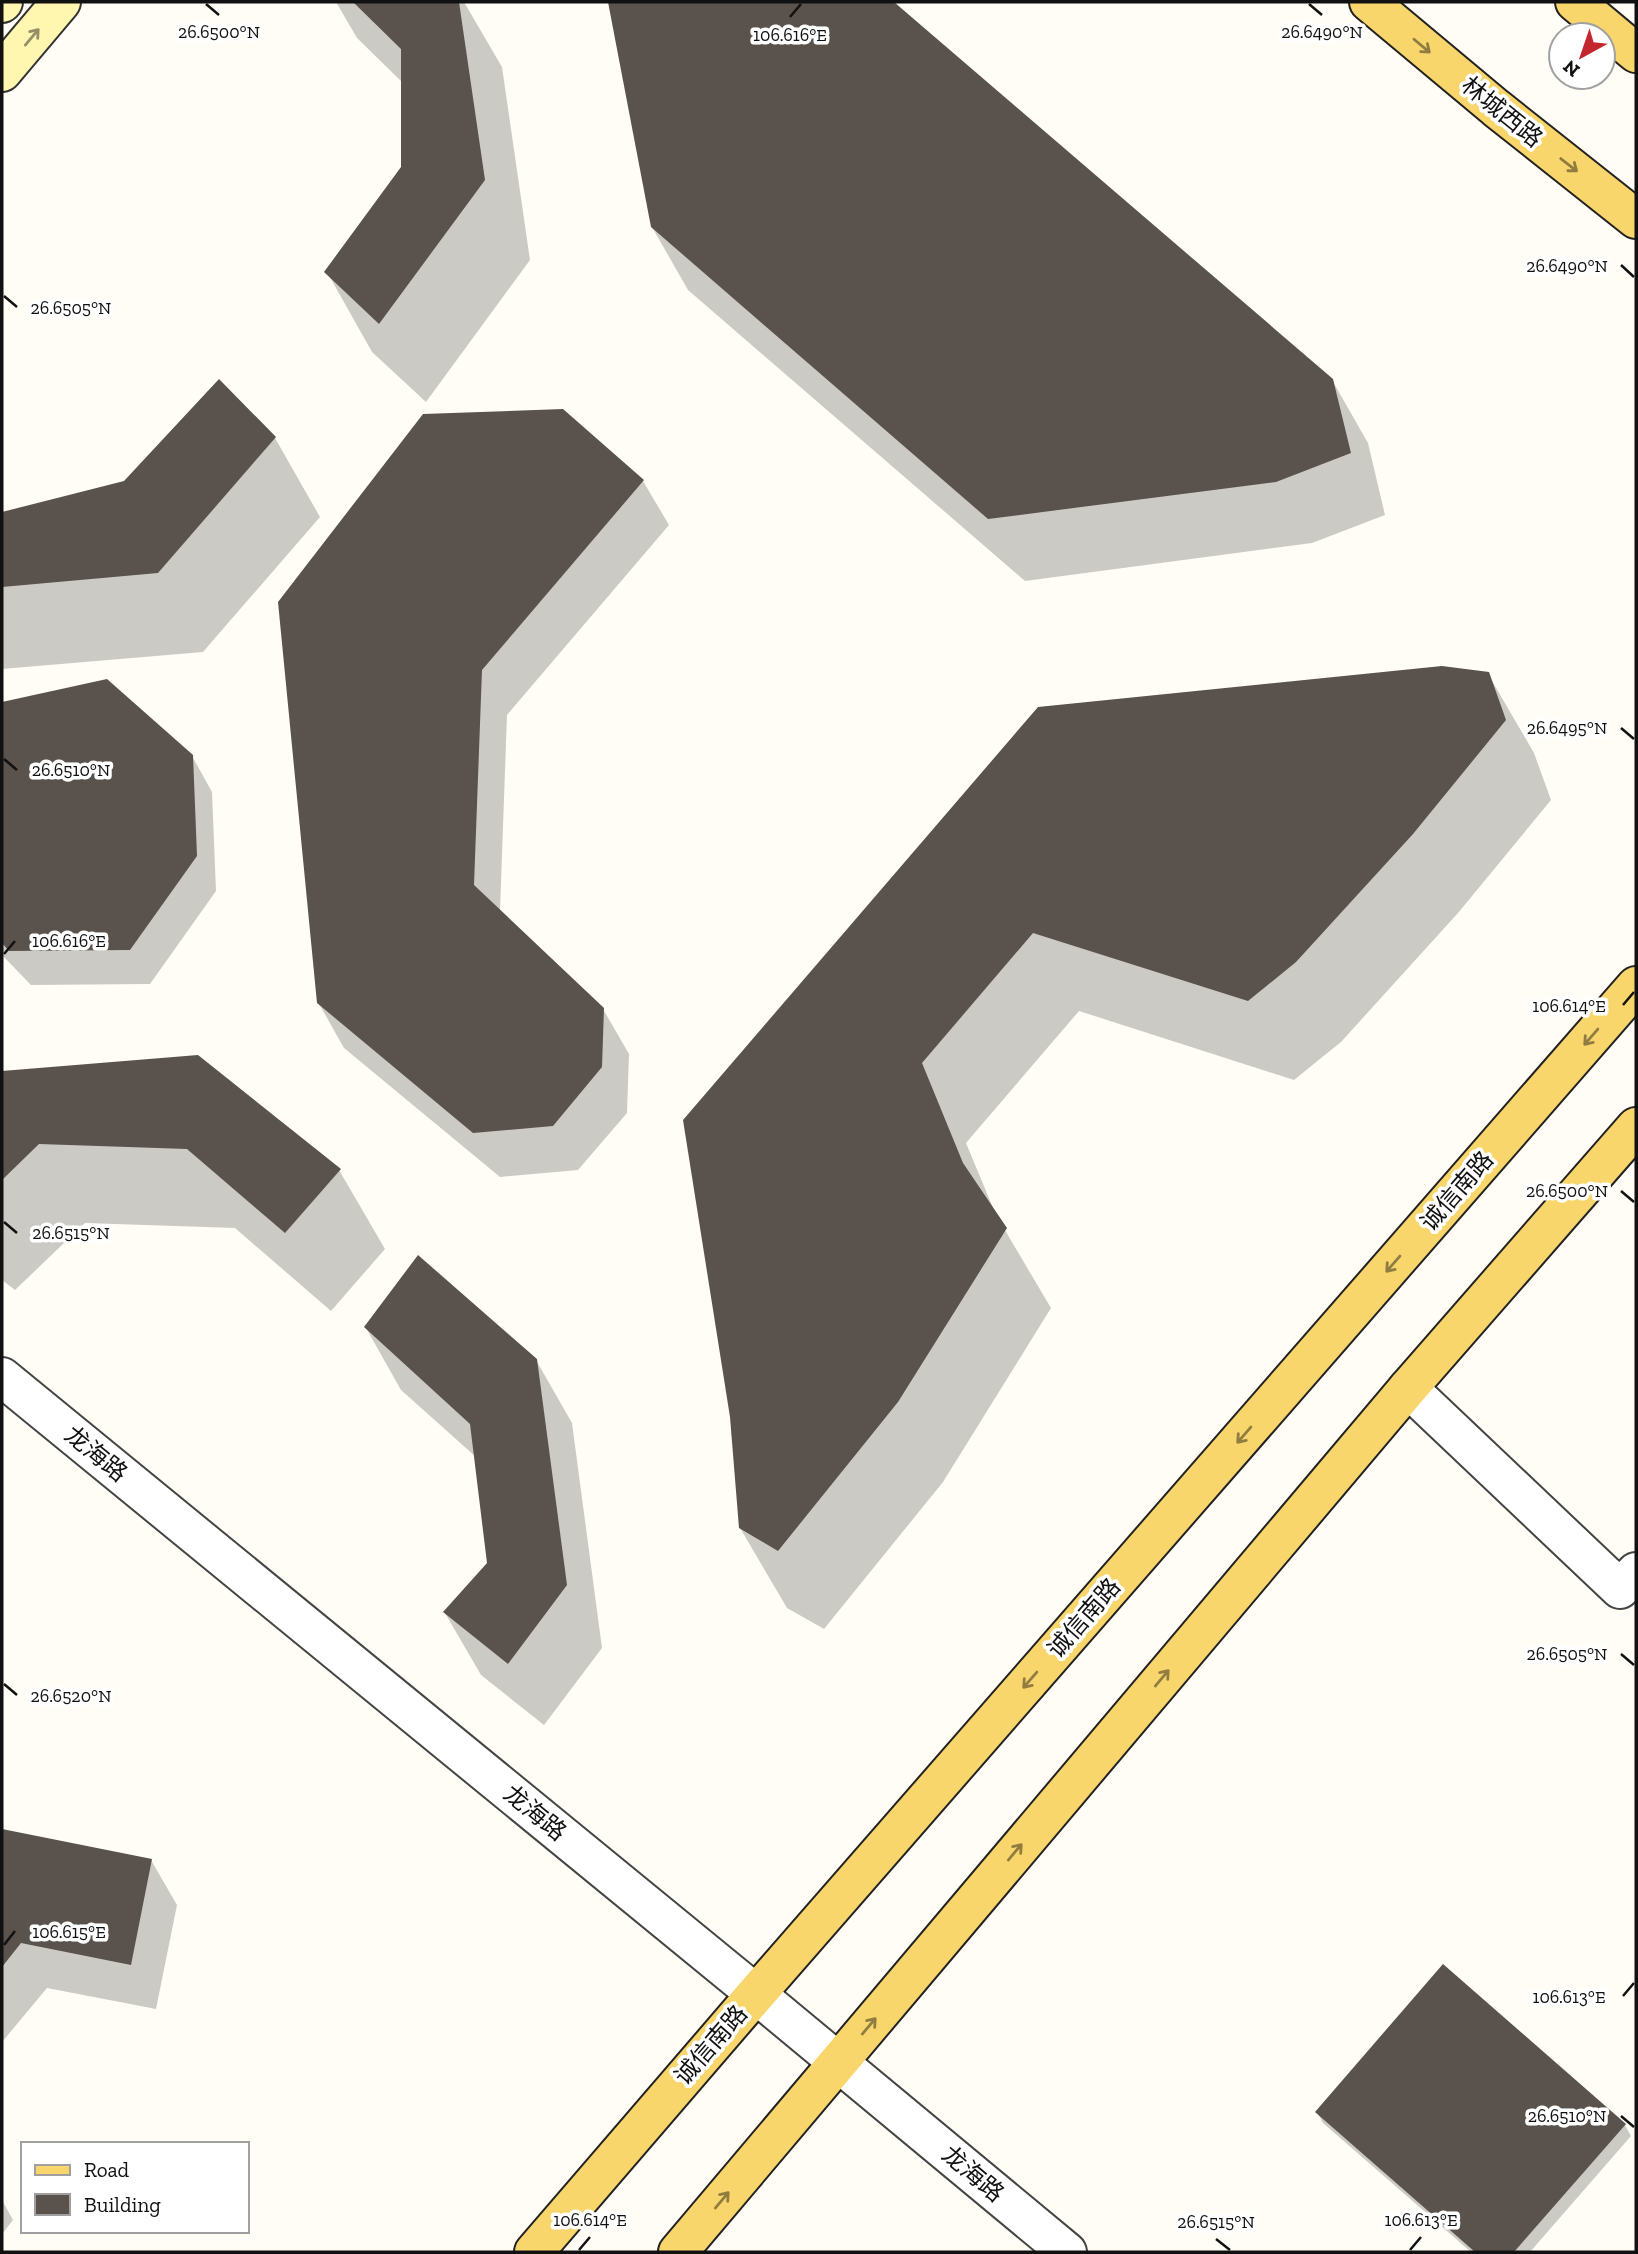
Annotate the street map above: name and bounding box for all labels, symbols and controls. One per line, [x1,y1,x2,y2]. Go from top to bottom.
text: 26.6500°N [178,21,260,43]
text: 26.6490°N [1281,21,1363,43]
north arrow [1547,21,1617,91]
text: 106.616°E [753,24,827,46]
one-way arrow [23,28,39,46]
one-way arrow [1412,38,1430,53]
text: N [1558,55,1584,82]
street label: 林城西路 [1456,70,1549,153]
one-way arrow [1559,158,1577,173]
text: 26.6490°N [1526,255,1608,277]
text: 26.6505°N [31,297,111,319]
text: 26.6495°N [1527,717,1607,739]
text: 26.6510°N [32,759,110,781]
text: 106.616°E [32,930,106,952]
text: 106.614°E [1532,995,1606,1017]
one-way arrow [1583,1028,1599,1046]
street label: 诚信南路 [1414,1145,1499,1236]
text: 26.6500°N [1526,1180,1608,1202]
text: 26.6515°N [32,1222,110,1244]
one-way arrow [1385,1255,1401,1273]
street label: 龙海路 [59,1420,133,1488]
one-way arrow [1236,1426,1252,1444]
street label: 诚信南路 [1041,1572,1126,1663]
text: 26.6505°N [1527,1643,1607,1665]
one-way arrow [1154,1670,1170,1688]
one-way arrow [1022,1671,1038,1689]
text: 26.6520°N [31,1685,111,1707]
street label: 龙海路 [498,1779,572,1847]
one-way arrow [1008,1844,1023,1862]
text: 106.615°E [32,1921,106,1943]
text: 106.613°E [1532,1986,1606,2008]
street label: 诚信南路 [668,1999,753,2090]
one-way arrow [861,2017,877,2035]
text: 26.6510°N [1528,2105,1606,2127]
street label: 龙海路 [936,2139,1010,2208]
legend [21,2142,248,2233]
text: Road [84,2157,130,2182]
one-way arrow [714,2191,730,2209]
text: Building [84,2192,161,2217]
text: 106.614°E [553,2209,627,2231]
text: 106.613°E [1384,2209,1458,2231]
text: 26.6515°N [1177,2211,1255,2233]

